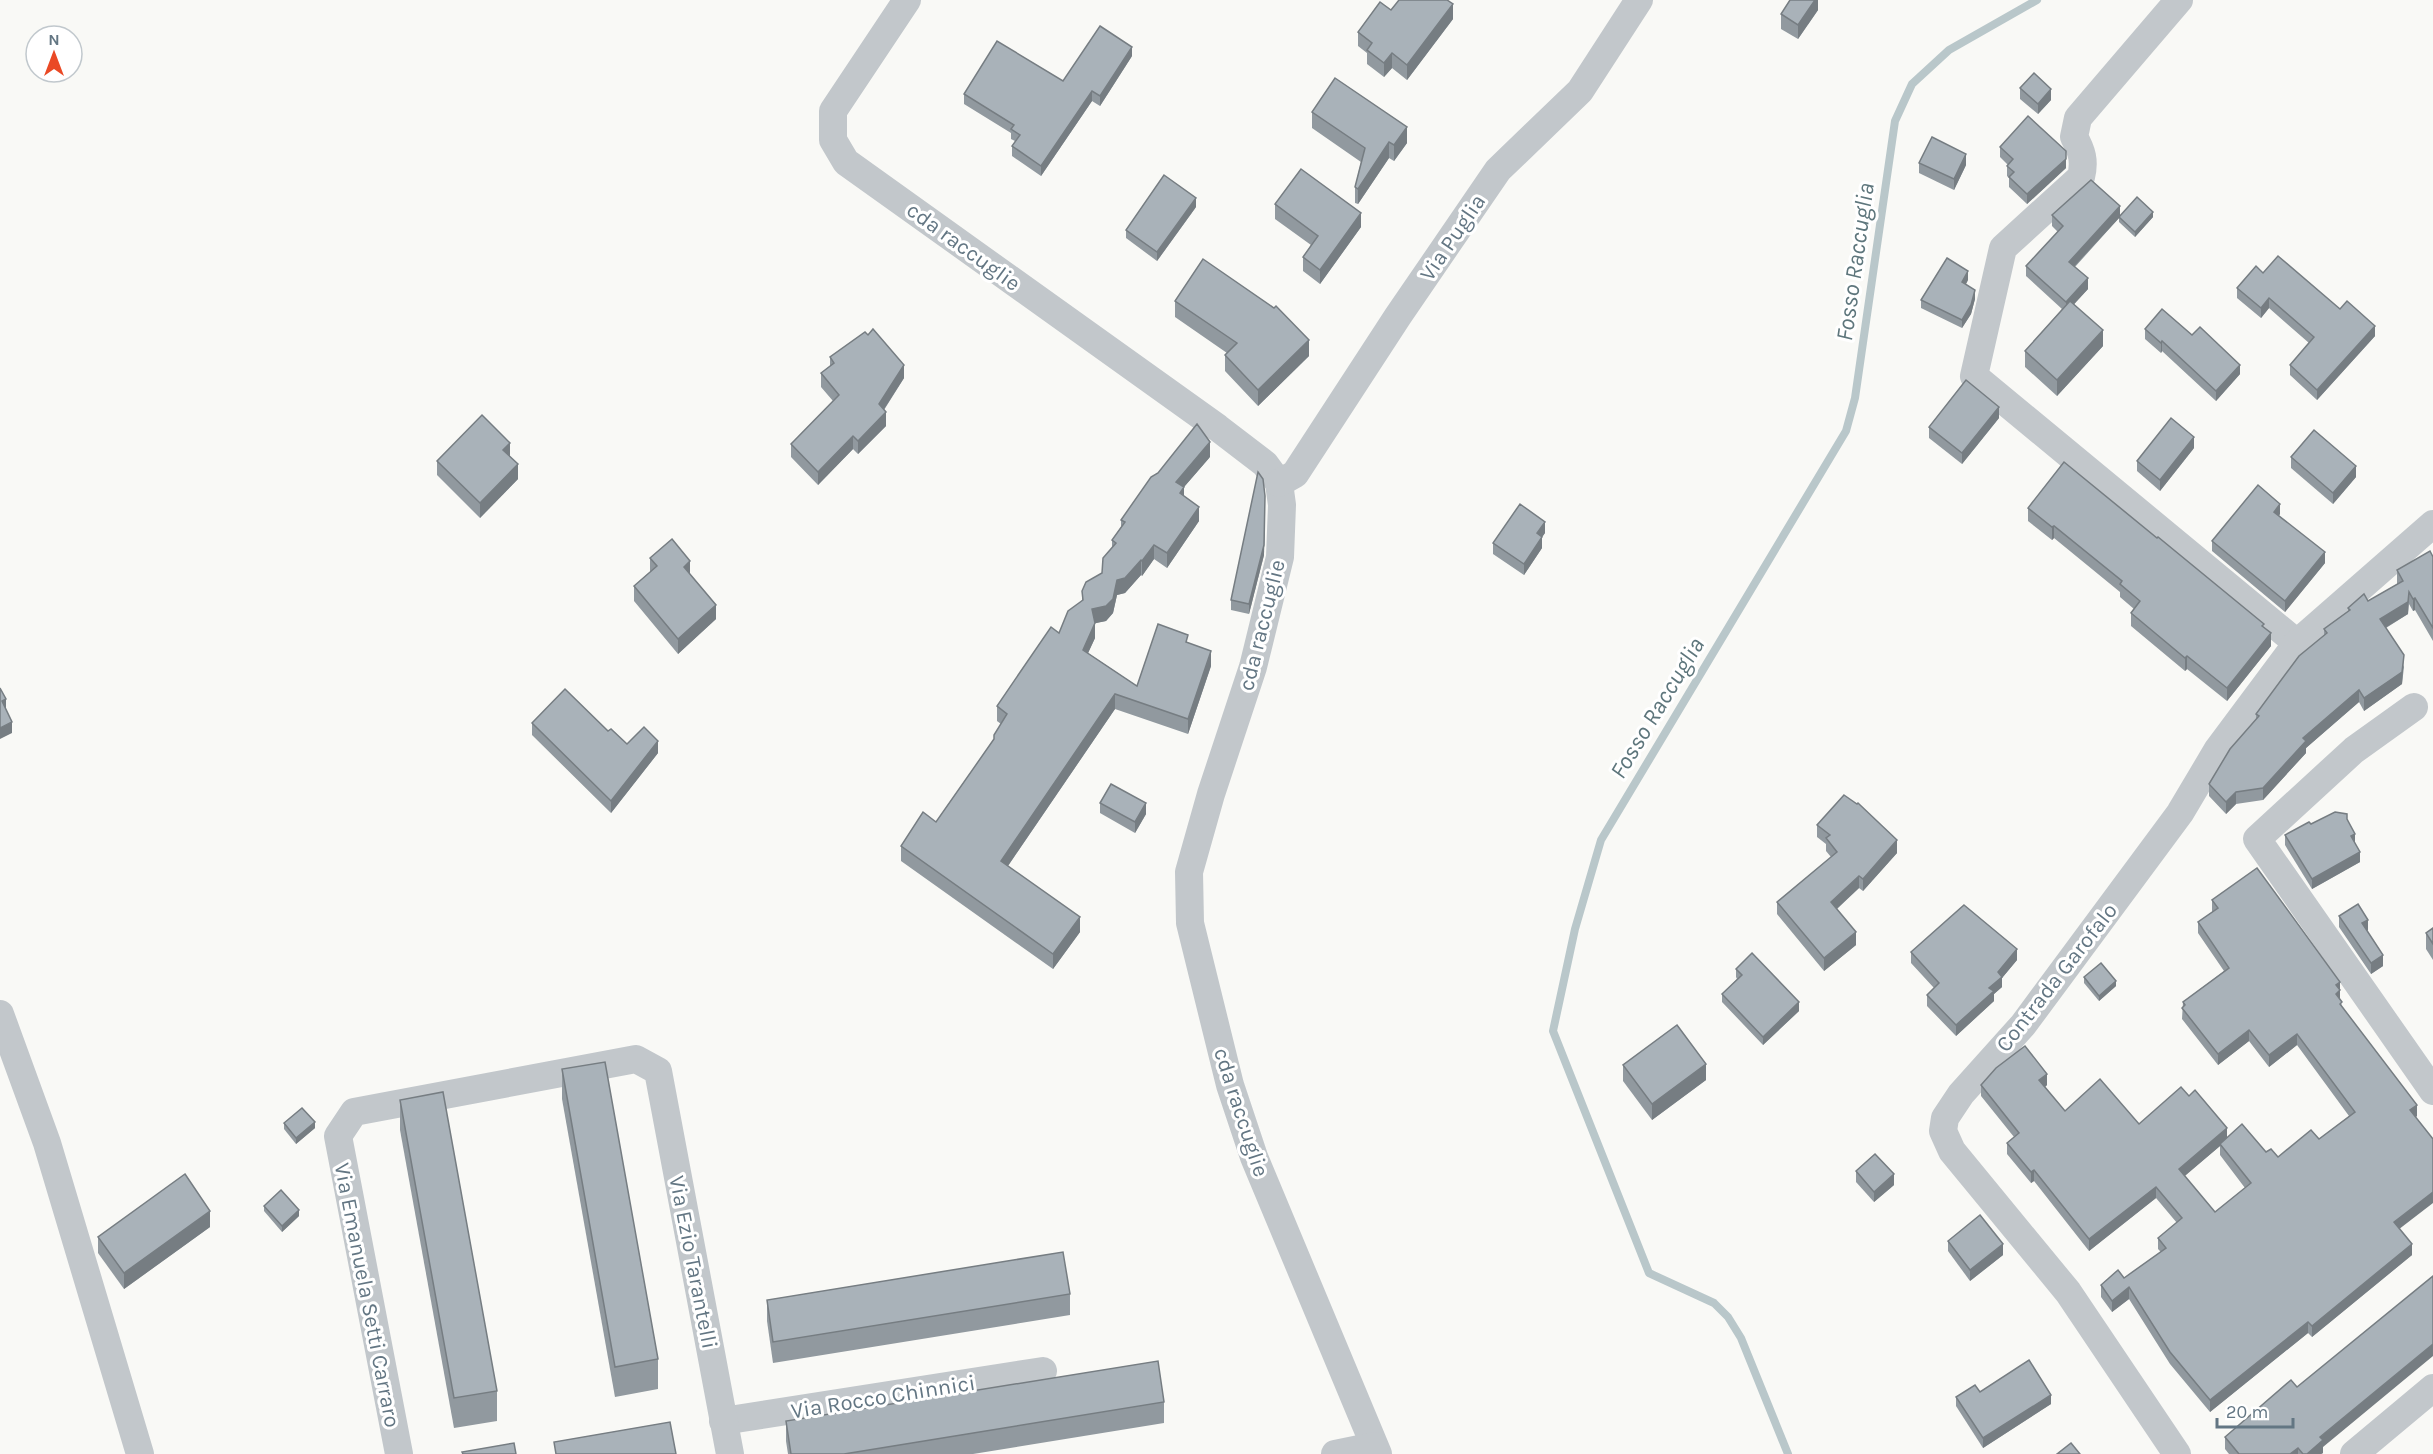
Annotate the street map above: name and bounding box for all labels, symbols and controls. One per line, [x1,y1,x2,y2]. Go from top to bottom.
north arrow [24,24,84,84]
text: N [48,30,60,49]
water label: Fosso Raccuglia [1830,181,1880,343]
street label: Via Puglia [1414,189,1491,286]
street label: cda raccuglie [901,197,1025,297]
street label: cda raccuglie [1233,557,1291,694]
water label: Fosso Raccuglia [1604,632,1710,784]
street label: Contrada Garofalo [1991,898,2123,1057]
street label: cda raccuglie [1208,1044,1274,1180]
street label: Via Emanuela Setti Carraro [329,1161,405,1430]
street label: Via Ezio Tarantelli [663,1173,723,1351]
street label: Via Rocco Chinnici [789,1370,977,1424]
scale bar [2217,1391,2294,1429]
text: 20 m [2226,1401,2268,1423]

